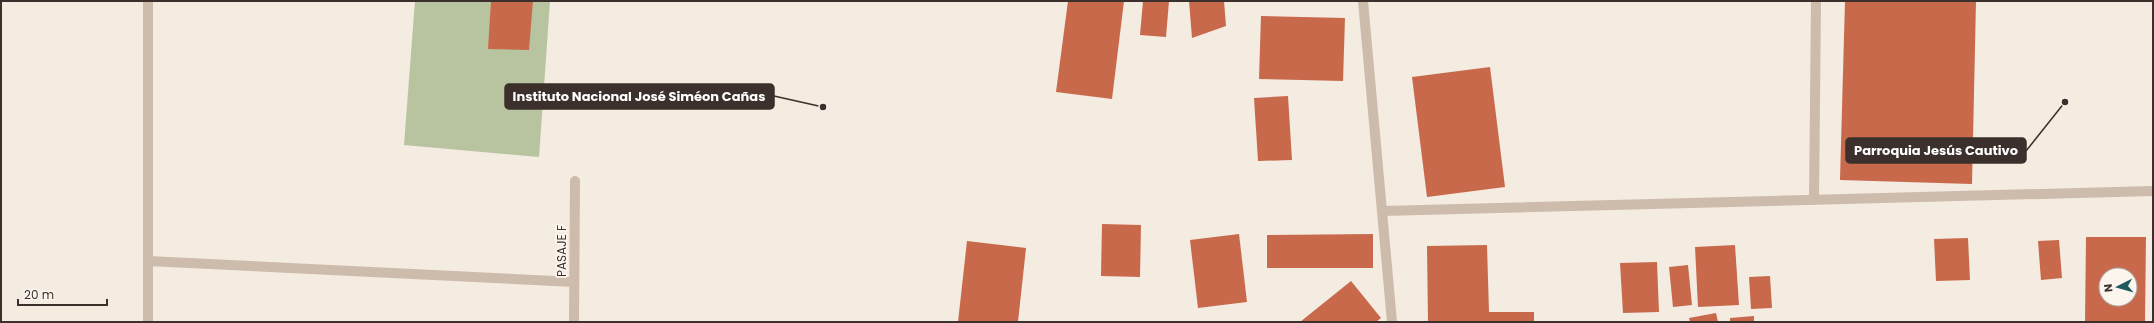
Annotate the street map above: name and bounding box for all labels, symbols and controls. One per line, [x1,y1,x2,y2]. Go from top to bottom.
callout: Instituto Nacional José Siméon Cañas [505,84,774,109]
text: Instituto Nacional José Siméon Cañas [513,87,765,106]
callout: Parroquia Jesús Cautivo [1846,138,2026,163]
text: Parroquia Jesús Cautivo [1854,141,2018,160]
street label: PASAJE F [553,225,570,277]
north arrow [2098,267,2138,307]
scale bar [18,281,107,307]
text: N [2100,283,2116,293]
text: 20 m [24,286,54,303]

